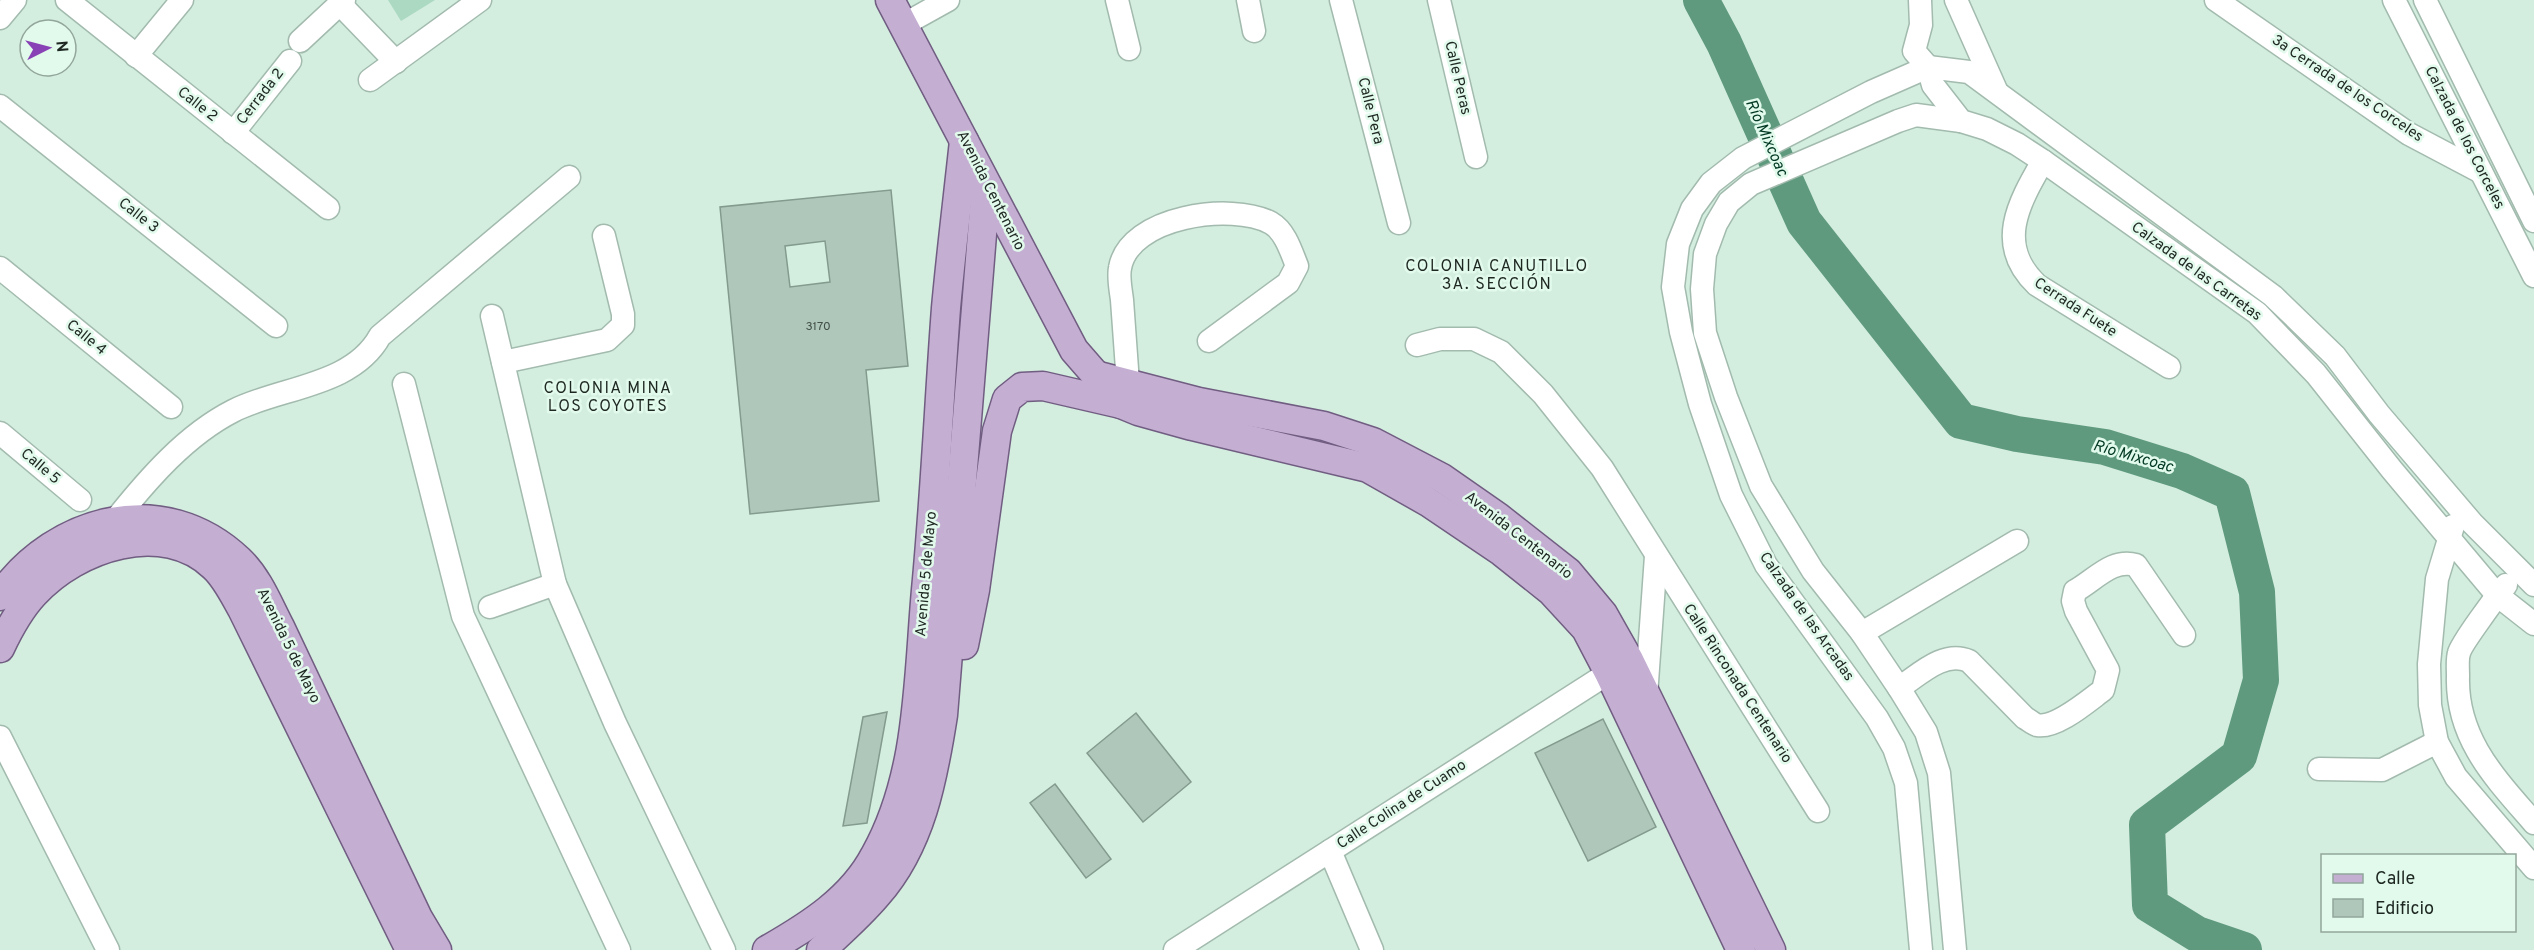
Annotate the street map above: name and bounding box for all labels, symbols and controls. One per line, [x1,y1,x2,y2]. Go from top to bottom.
north arrow [18,18,78,78]
street label: 3a Cerrada de los Corceles [2268,31,2426,147]
street label: Calle Peras [1439,39,1475,117]
text: N [50,40,71,53]
street label: Calzada de los Corceles [2420,63,2508,213]
street label: Cerrada 2 [233,65,289,129]
street label: Calle Pera [1353,76,1387,146]
street label: Calle 2 [173,83,221,127]
water label: Río Mixcoac [1740,96,1792,180]
street label: Avenida Centenario [952,128,1028,254]
street label: Calle 3 [114,194,162,238]
street label: Calzada de las Carretas [2127,218,2265,326]
district label: COLONIA CANUTILLO 3A. SECCIÓN [1405,257,1589,295]
street label: Cerrada Fuete [2030,274,2120,342]
street label: Calle 4 [62,316,110,360]
house number: 3170 [805,319,831,335]
district label: COLONIA MINA LOS COYOTES [544,379,672,417]
water label: Río Mixcoac [2091,436,2176,478]
street label: Calle 5 [16,445,64,489]
street label: Avenida Centenario [1460,488,1576,584]
street label: Avenida 5 de Mayo [912,510,942,638]
street label: Calzada de las Arcadas [1754,549,1858,685]
street label: Avenida 5 de Mayo [252,585,324,707]
street label: Calle Rinconada Centenario [1678,601,1796,767]
street label: Calle Colina de Cuamo [1334,756,1470,854]
legend [2321,854,2516,932]
text: Calle [2375,868,2415,891]
text: Edificio [2375,898,2434,921]

